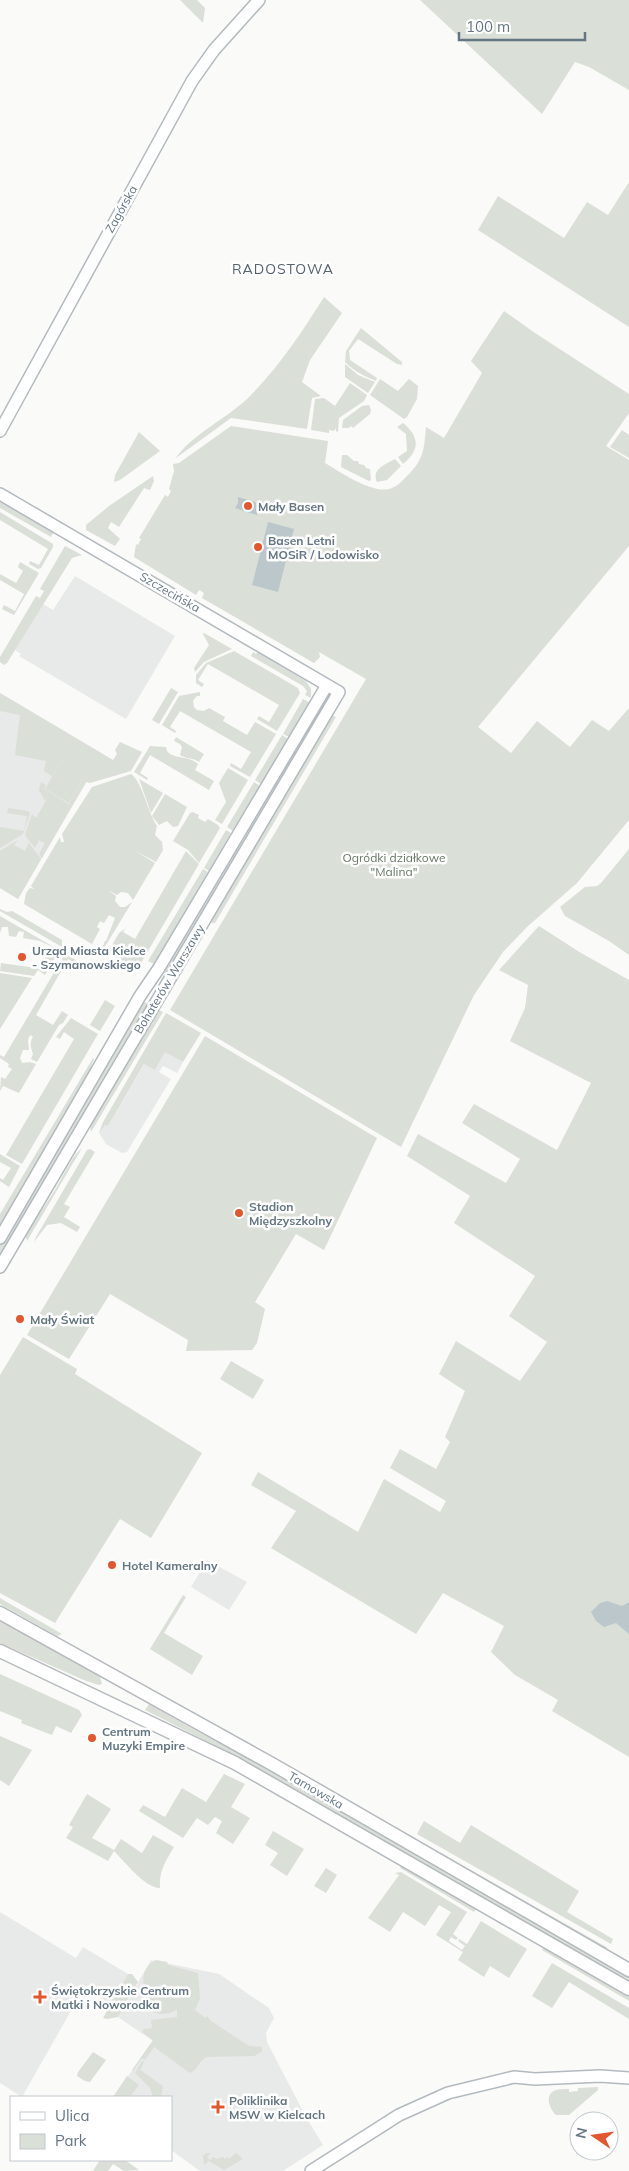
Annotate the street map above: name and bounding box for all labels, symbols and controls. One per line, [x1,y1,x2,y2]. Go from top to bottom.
scale bar [459,10,585,42]
text: 100 m [466,17,510,36]
street label: Zagórska [102,183,140,235]
district label: RADOSTOWA [232,260,334,278]
place label: Mały Basen [258,499,324,514]
marker: Mały Basen [242,500,254,512]
place label: Basen Letni MOSiR / Lodowisko [268,533,379,562]
marker: Basen Letni MOSiR / Lodowisko [252,541,264,553]
street label: Szczecińska [137,569,203,615]
park label: Ogródki działkowe "Malina" [343,850,446,879]
street label: Bohaterów Warszawy [130,921,208,1036]
place label: Urząd Miasta Kielce - Szymanowskiego [32,943,146,972]
marker: Urząd Miasta Kielce - Szymanowskiego [16,951,28,963]
place label: Stadion Międzyszkolny [249,1199,332,1228]
marker: Stadion Międzyszkolny [233,1207,245,1219]
place label: Mały Świat [30,1312,95,1327]
marker: Mały Świat [14,1313,26,1325]
place label: Hotel Kameralny [122,1558,218,1573]
marker: Hotel Kameralny [106,1559,118,1571]
place label: Centrum Muzyki Empire [102,1724,185,1753]
marker: Centrum Muzyki Empire [86,1732,98,1744]
street label: Tarnowska [286,1768,346,1812]
place label: Świętokrzyskie Centrum Matki i Noworodka [51,1983,189,2012]
marker: Świętokrzyskie Centrum Matki i Noworodka [33,1990,47,2004]
place label: Poliklinika MSW w Kielcach [229,2093,325,2122]
legend [10,2096,172,2161]
marker: Poliklinika MSW w Kielcach [211,2100,225,2114]
text: Ulica [55,2106,89,2125]
north arrow [569,2111,619,2161]
text: N [571,2126,591,2140]
text: Park [55,2131,87,2150]

